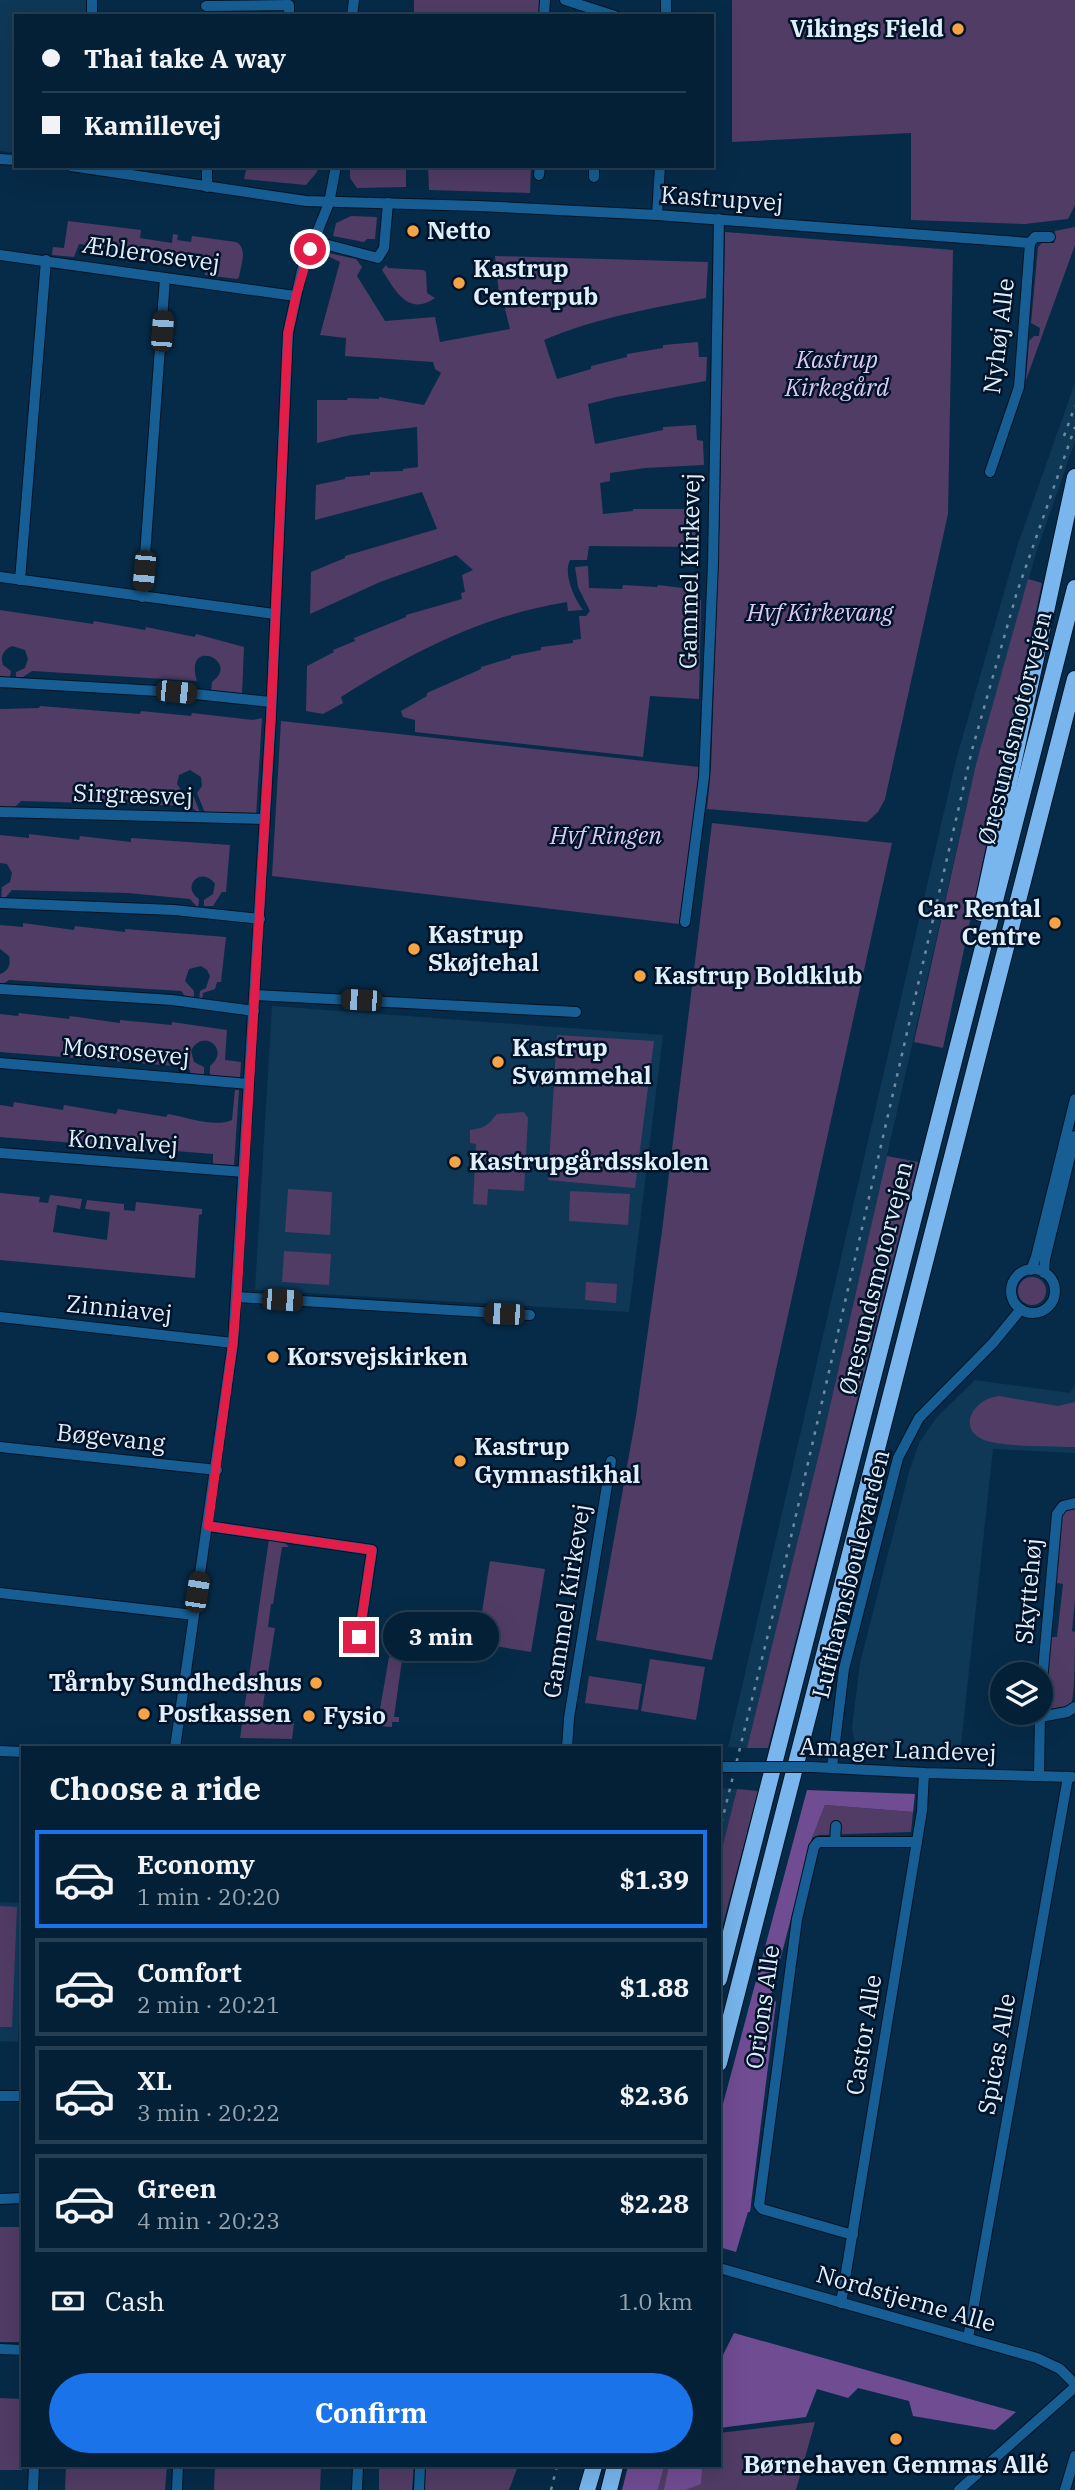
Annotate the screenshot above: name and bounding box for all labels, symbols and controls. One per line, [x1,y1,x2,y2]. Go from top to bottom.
place label: Vikings Field [790,12,944,44]
marker: Vikings Field [950,21,966,37]
text: Thai take A way [84,41,286,75]
text: Kamillevej [84,108,221,142]
street label: Kastrupvej [660,178,785,218]
place label: Netto [427,214,491,246]
marker: Netto [405,223,421,239]
street label: Æblerosevej [80,228,222,279]
route start [294,233,326,265]
place label: Kastrup Centerpub [473,252,598,312]
marker: Kastrup Centerpub [451,275,467,291]
street label: Nyhøj Alle [975,276,1021,396]
car [151,309,174,353]
park label: Kastrup Kirkegård [784,343,890,403]
street label: Gammel Kirkevej [671,473,707,669]
car [132,549,157,593]
park label: Hvf Kirkevang [746,596,894,628]
street label: Øresundsmotorvejen [970,608,1059,848]
car [155,679,198,705]
street label: Sirgræsvej [73,776,194,812]
park label: Hvf Ringen [549,819,662,851]
place label: Car Rental Centre [917,892,1041,952]
marker: Car Rental Centre [1047,915,1063,931]
place label: Kastrup Skøjtehal [428,918,539,978]
marker: Kastrup Skøjtehal [406,941,422,957]
place label: Kastrup Boldklub [654,959,863,991]
marker: Kastrup Boldklub [632,968,648,984]
car [340,988,383,1012]
street label: Mosrosevej [61,1030,191,1073]
place label: Kastrup Svømmehal [512,1031,652,1091]
marker: Kastrup Svømmehal [490,1054,506,1070]
street label: Konvalvej [67,1121,179,1161]
place label: Kastrupgårdsskolen [469,1145,709,1177]
marker: Kastrupgårdsskolen [447,1154,463,1170]
street label: Øresundsmotorvejen [831,1158,920,1398]
street label: Zinniavej [64,1287,174,1329]
car [261,1288,304,1312]
car [483,1303,526,1325]
place label: Korsvejskirken [287,1340,468,1372]
marker: Korsvejskirken [265,1349,281,1365]
street label: Bøgevang [55,1415,167,1459]
place label: Kastrup Gymnastikhal [474,1430,641,1490]
street label: Lufthavnsboulevarden [804,1446,896,1701]
marker: Kastrup Gymnastikhal [452,1453,468,1469]
street label: Gammel Kirkevej [535,1501,597,1700]
street label: Skyttehøj [1007,1537,1049,1645]
car [184,1570,211,1614]
callout: 3 min [384,1612,499,1662]
route end [343,1621,375,1653]
text: 3 min [409,1621,473,1651]
map controls [990,1662,1053,1725]
button: layers [990,1662,1053,1725]
place label: Tårnby Sundhedshus [49,1666,302,1698]
marker: Tårnby Sundhedshus [308,1675,324,1691]
place label: Postkassen [158,1697,291,1729]
place label: Fysio [323,1699,386,1731]
marker: Postkassen [136,1706,152,1722]
marker: Fysio [301,1708,317,1724]
street label: Amager Landevej [799,1730,997,1768]
text: Choose a ride [49,1767,261,1809]
text: Economy [137,1847,255,1881]
icon: car [53,1848,116,1911]
text: $1.39 [619,1862,689,1896]
text: 1 min · 20:20 [137,1881,280,1911]
street label: Orions Alle [737,1943,787,2071]
text: Comfort [137,1955,242,1989]
icon: car [53,1956,116,2019]
text: $1.88 [619,1970,689,2004]
street label: Castor Alle [838,1972,888,2097]
text: 2 min · 20:21 [137,1989,280,2019]
street label: Spicas Alle [970,1991,1022,2117]
text: XL [137,2063,172,2097]
icon: car [53,2064,116,2127]
text: $2.36 [619,2078,689,2112]
text: 3 min · 20:22 [137,2097,280,2127]
text: Green [137,2171,217,2205]
icon: car [53,2172,116,2235]
text: $2.28 [619,2186,689,2220]
text: 4 min · 20:23 [137,2205,280,2235]
street label: Nordstjerne Alle [813,2257,1000,2339]
icon: cash [49,2282,87,2320]
text: Cash [105,2284,165,2318]
text: 1.0 km [619,2286,693,2316]
button: Confirm [49,2373,693,2453]
marker: Børnehaven Gemmas Allé [888,2431,904,2447]
place label: Børnehaven Gemmas Allé [743,2448,1049,2480]

